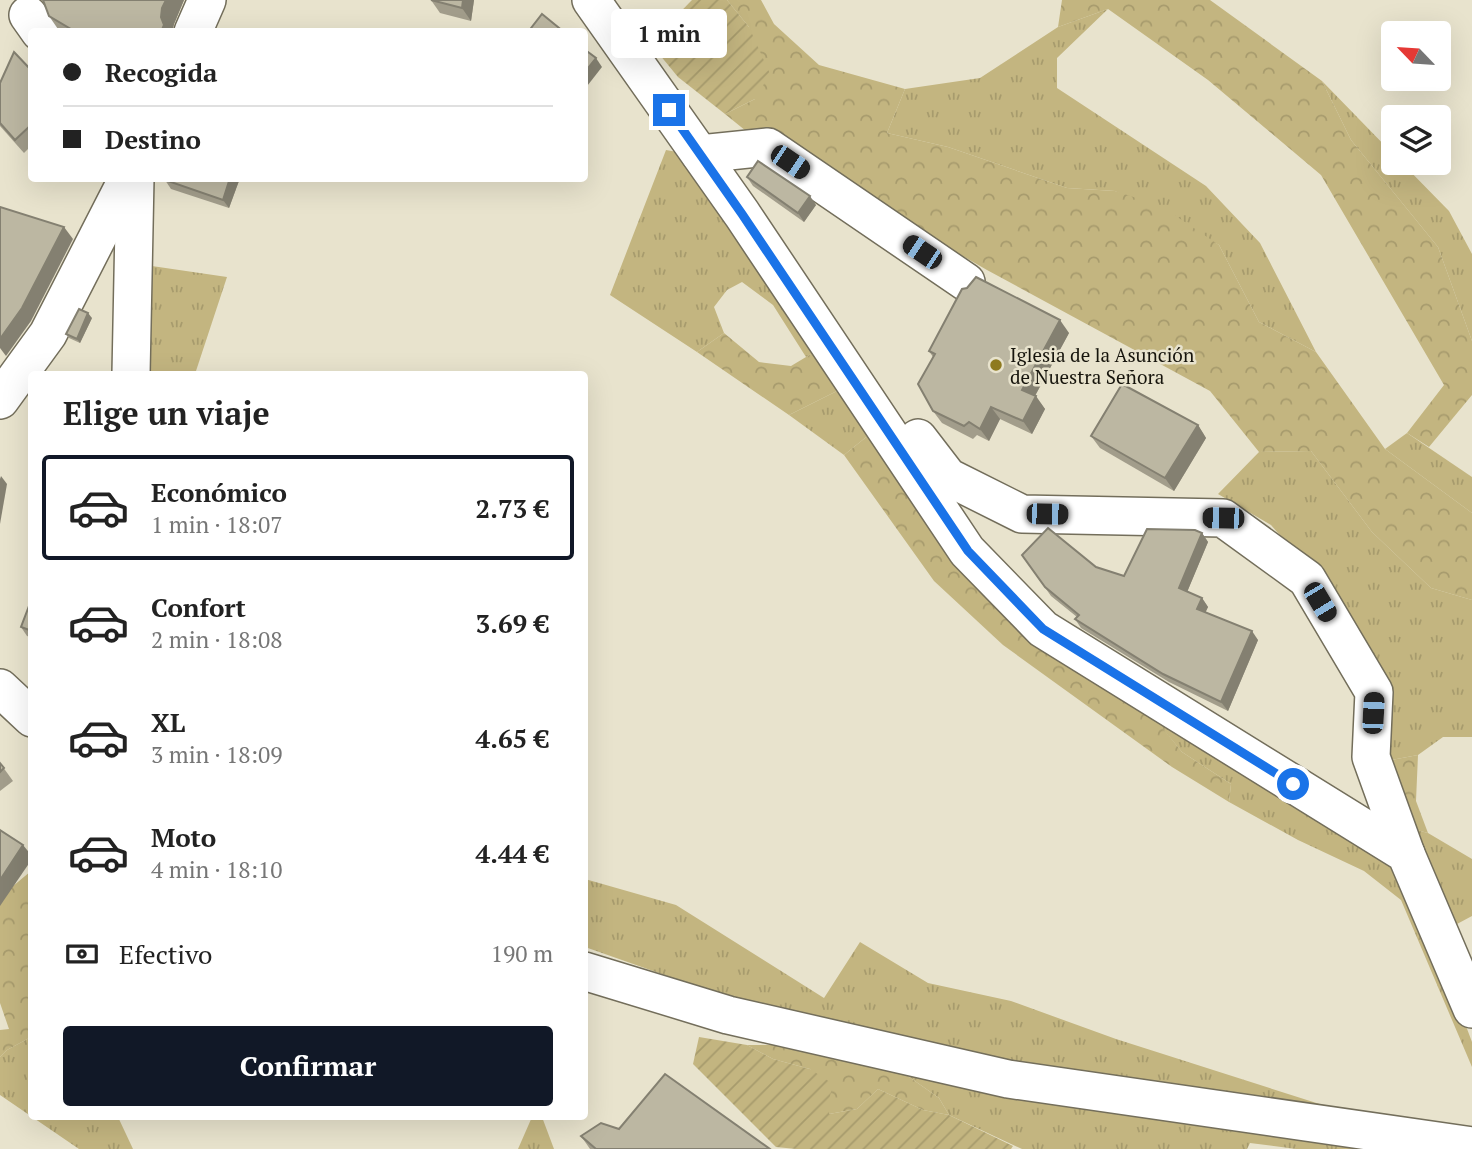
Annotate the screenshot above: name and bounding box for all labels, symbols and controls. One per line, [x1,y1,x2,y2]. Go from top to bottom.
callout: 1 min [611,8,727,57]
text: 1 min [638,18,700,49]
north arrow [1381,21,1451,91]
map controls [1381,21,1451,175]
text: Recogida [105,55,217,89]
route end [653,94,685,126]
button: layers [1381,105,1451,175]
text: Destino [105,122,201,156]
car [767,142,814,182]
car [899,232,946,272]
place label: Iglesia de la Asunción de Nuestra Señora [1010,342,1194,389]
marker: Iglesia de la Asunción de Nuestra Señora [988,357,1004,373]
text: Elige un viaje [63,392,270,434]
text: Económico [151,475,287,509]
icon: car [67,476,130,539]
text: 2.73 € [476,491,549,525]
car [1026,503,1069,525]
car [1202,507,1245,529]
text: 1 min · 18:07 [151,509,283,540]
car [1301,579,1340,625]
text: Confort [151,590,246,624]
icon: car [67,591,130,654]
text: 3.69 € [476,606,549,640]
text: 2 min · 18:08 [151,624,283,655]
car [1362,691,1385,735]
text: XL [151,705,185,739]
icon: car [67,706,130,769]
text: 4.65 € [476,721,549,755]
text: 3 min · 18:09 [151,739,283,770]
route start [1277,768,1309,800]
text: Moto [151,820,216,854]
icon: car [67,821,130,884]
text: 4.44 € [476,836,549,870]
text: 4 min · 18:10 [151,854,283,885]
icon: cash [63,935,101,973]
text: Efectivo [119,937,212,971]
text: 190 m [491,938,553,969]
button: Confirmar [63,1026,553,1106]

